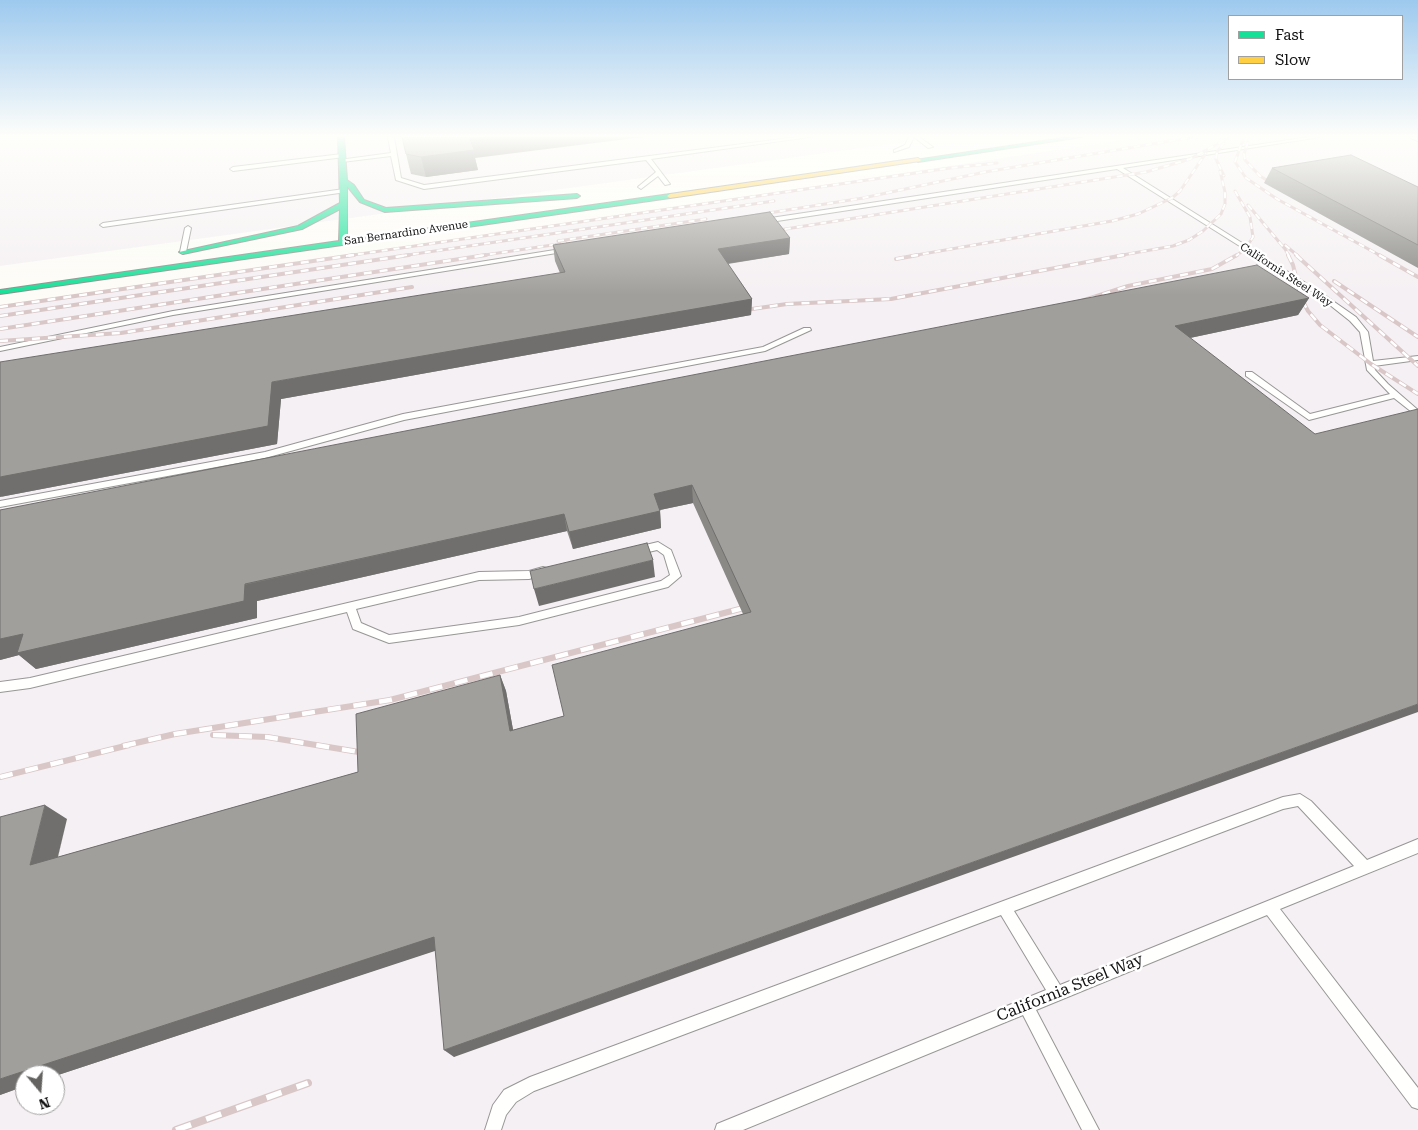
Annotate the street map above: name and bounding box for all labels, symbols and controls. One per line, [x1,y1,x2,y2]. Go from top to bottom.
legend [1228,15,1403,80]
text: Fast [1275,26,1304,44]
text: Slow [1275,51,1310,69]
street label: San Bernardino Avenue [343,218,469,248]
street label: California Steel Way [1237,240,1335,310]
street label: California Steel Way [994,950,1146,1026]
north arrow [15,1065,65,1115]
text: N [37,1094,52,1113]

